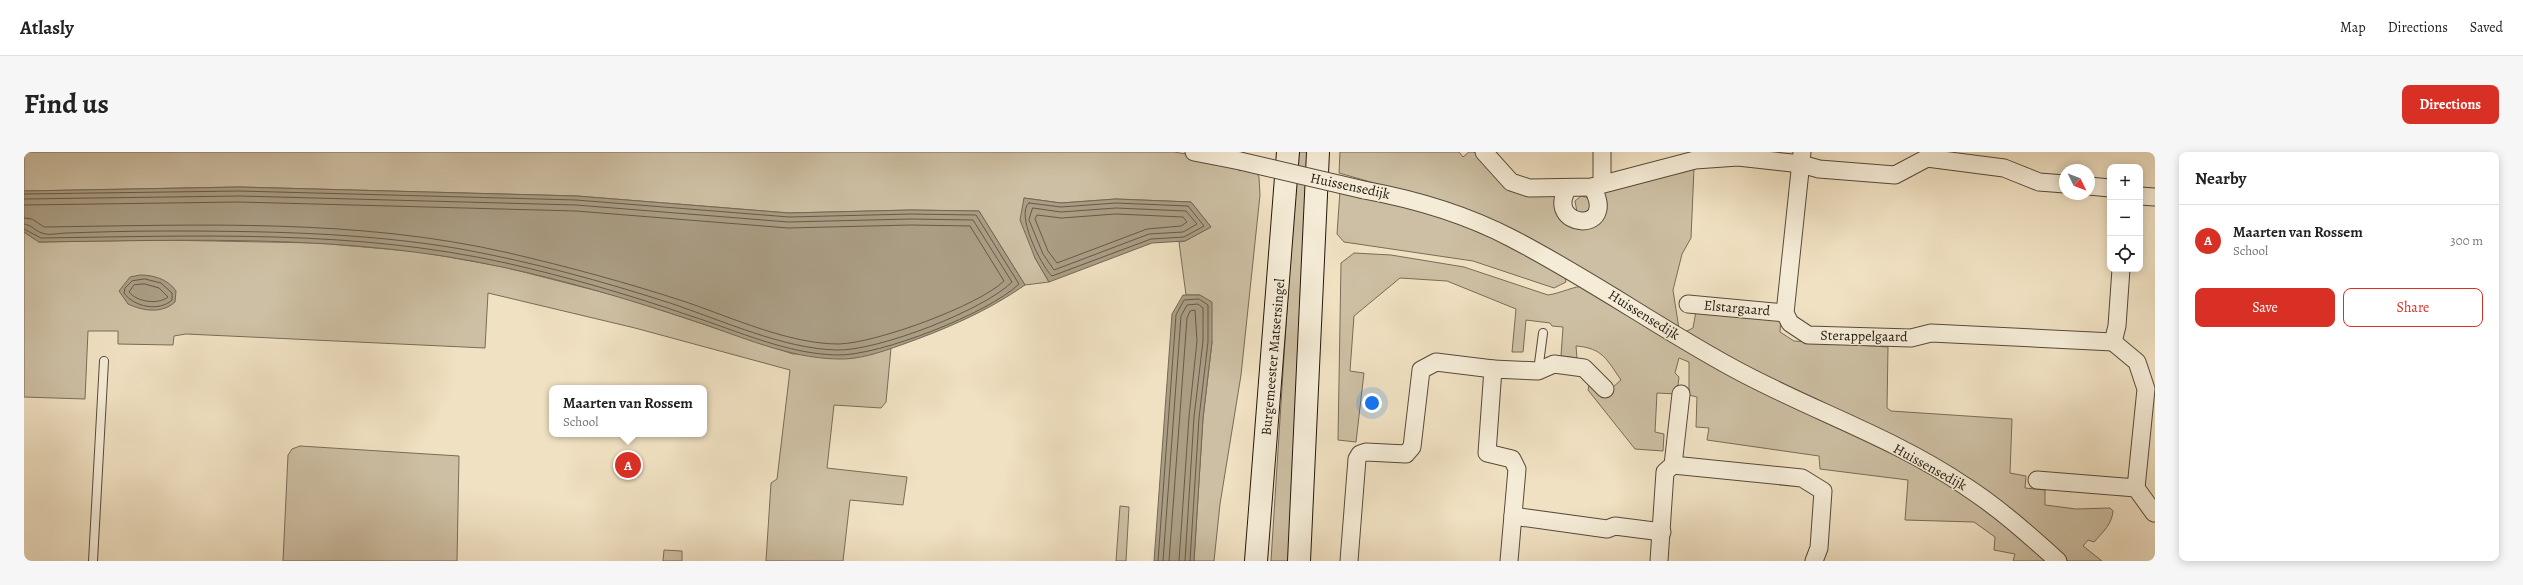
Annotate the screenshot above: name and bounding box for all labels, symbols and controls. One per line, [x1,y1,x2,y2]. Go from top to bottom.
text: Atlasly [20,15,74,41]
text: Map [2340,18,2366,37]
text: Directions [2388,18,2448,37]
text: Saved [2470,18,2503,37]
text: Find us [24,85,109,123]
button: Directions [2402,85,2499,124]
north arrow [2059,164,2095,200]
map controls [2107,164,2143,272]
button: + [2107,164,2143,200]
text: Nearby [2195,167,2246,190]
street label: Huissensedijk [1308,168,1392,204]
button: − [2107,200,2143,236]
text: Maarten van Rossem [2233,222,2363,242]
text: A [2204,232,2212,249]
text: 300 m [2450,232,2483,249]
button: locate [2107,236,2143,272]
text: School [2233,242,2268,259]
street label: Burgemeester Matsersingel [1257,277,1289,436]
street label: Huissensedijk [1605,285,1683,345]
button: Save [2195,288,2335,327]
button: Share [2343,288,2483,327]
street label: Elstargaard [1703,296,1771,320]
street label: Sterappelgaard [1820,326,1908,346]
popup [549,385,707,437]
text: Maarten van Rossem [563,393,693,413]
your location [1362,393,1382,413]
text: School [563,413,598,430]
street label: Huissensedijk [1890,439,1970,495]
pin: A [615,450,641,480]

